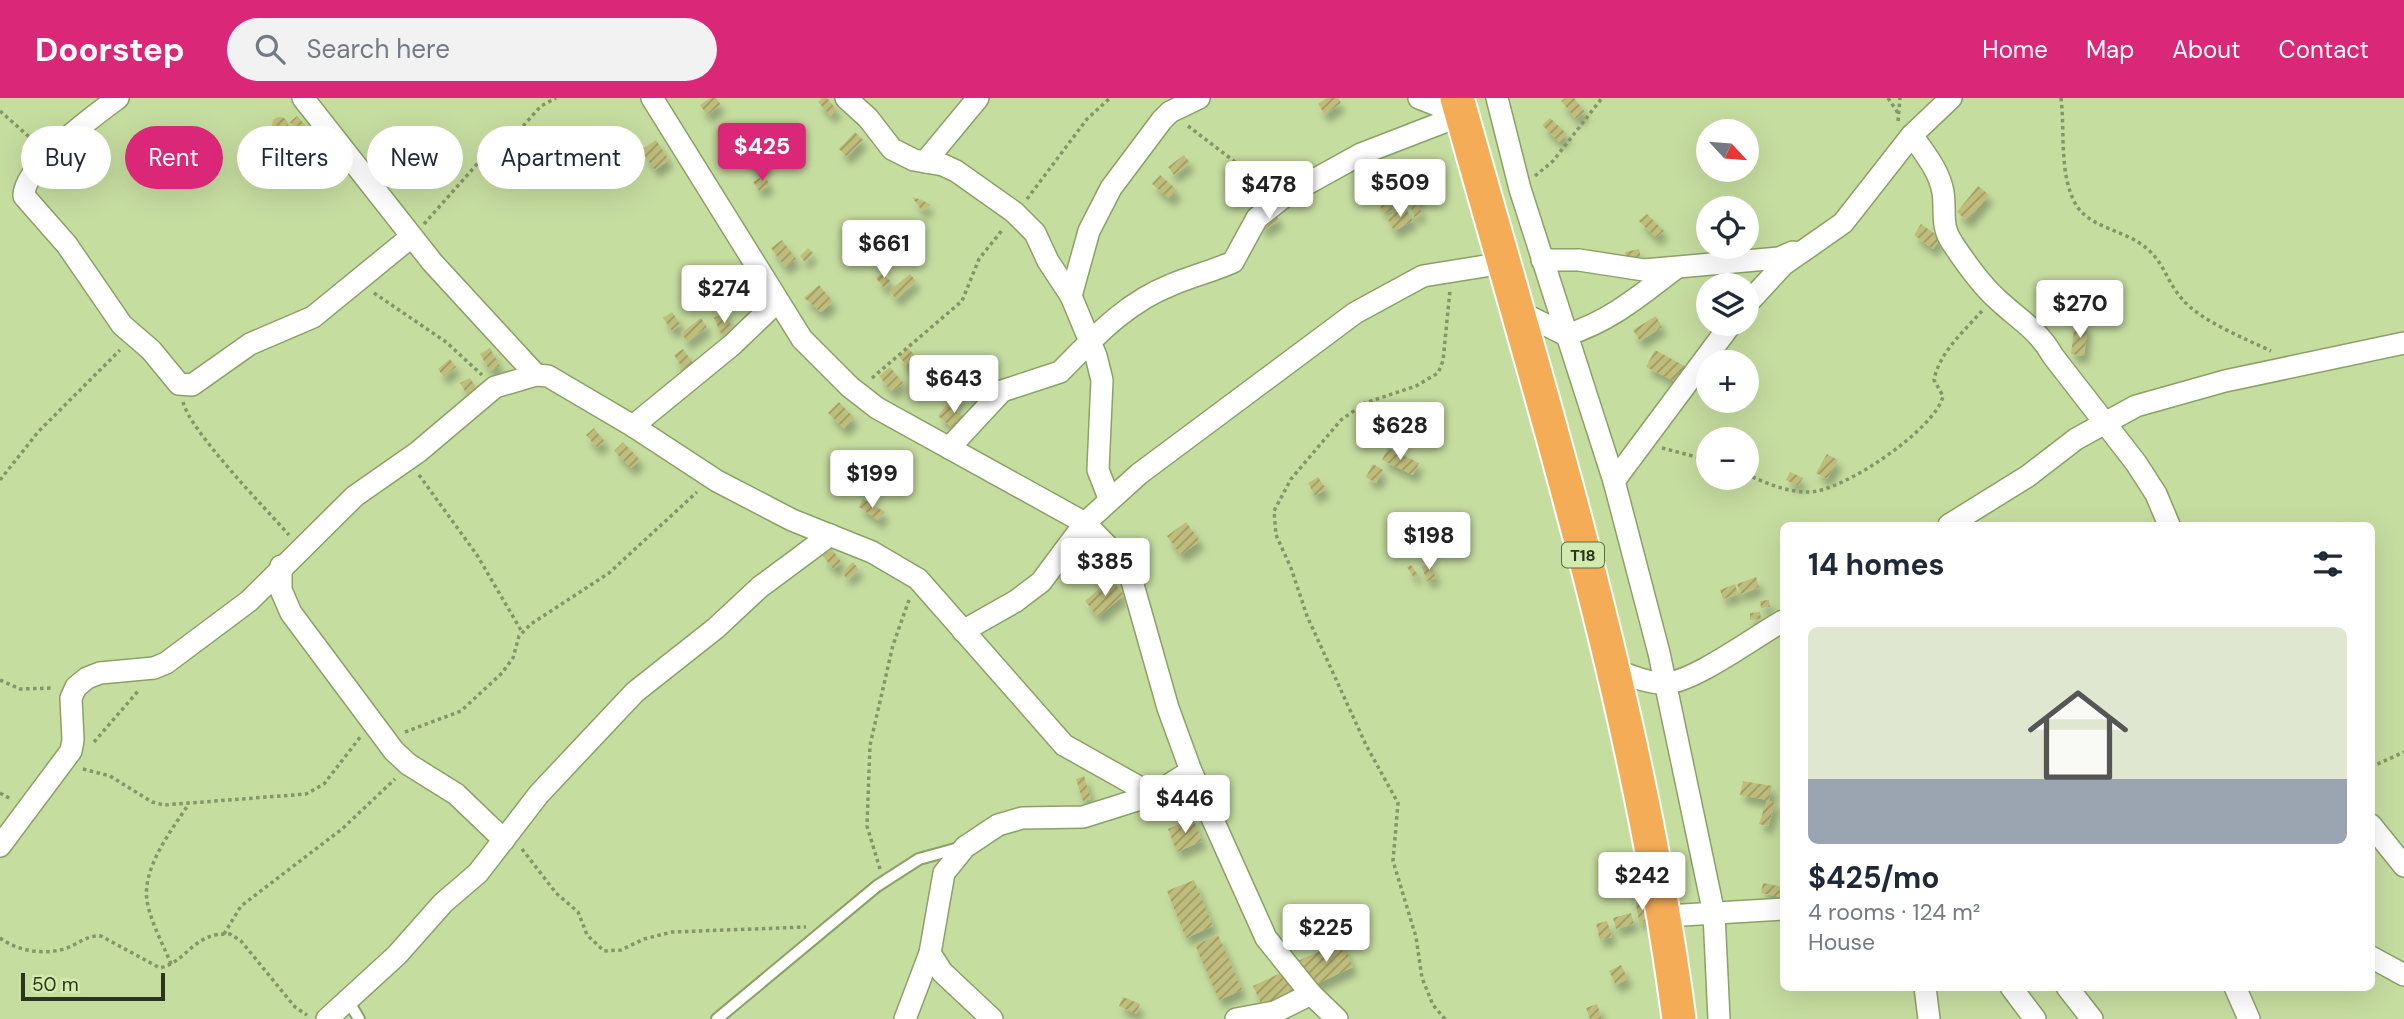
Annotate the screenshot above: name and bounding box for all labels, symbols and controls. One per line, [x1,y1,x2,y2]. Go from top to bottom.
search box [227,18,717,81]
text: Doorstep [35,28,185,71]
icon: search [251,30,289,68]
text: Search here [307,32,450,66]
text: Home [1982,34,2048,65]
text: Map [2086,34,2134,65]
text: About [2172,34,2241,65]
text: Contact [2279,34,2369,65]
north arrow [1696,119,1759,182]
map controls [1696,119,1759,490]
pin: $425 [721,123,803,183]
chip: Buy [21,126,111,189]
chip: Rent [125,126,223,189]
chip: Filters [237,126,353,189]
chip: New [367,126,463,189]
chip: Apartment [477,126,645,189]
text: $425 [734,131,790,161]
pin: $509 [1359,159,1441,219]
pin: $478 [1228,162,1310,221]
text: $509 [1371,167,1430,197]
text: $478 [1241,169,1297,199]
button: locate [1696,196,1759,259]
pin: $661 [843,220,925,280]
text: $661 [858,228,910,258]
pin: $274 [683,266,765,325]
text: $274 [697,273,751,303]
button: layers [1696,273,1759,336]
pin: $270 [2039,280,2121,340]
text: $270 [2052,288,2108,318]
button: + [1696,350,1759,413]
pin: $643 [913,356,995,415]
text: $643 [925,363,983,393]
pin: $628 [1359,402,1441,462]
text: $628 [1372,410,1428,440]
button: − [1696,427,1759,490]
pin: $199 [831,450,913,510]
text: $199 [846,458,898,488]
pin: $198 [1388,512,1470,572]
text: $198 [1403,520,1455,550]
pin: $385 [1064,538,1146,598]
road number: T18 [1562,543,1604,568]
text: 14 homes [1808,545,1945,584]
icon: filters [2309,545,2347,583]
text: $385 [1077,546,1133,576]
icon: home [2015,672,2141,798]
pin: $446 [1144,776,1226,835]
text: $446 [1156,783,1214,813]
pin: $242 [1601,852,1683,912]
text: $425/mo [1808,858,1939,897]
text: $242 [1614,860,1670,890]
text: 4 rooms · 124 m² [1808,897,1980,927]
pin: $225 [1285,904,1367,964]
text: $225 [1299,912,1353,942]
text: House [1808,927,1875,957]
scale bar [21,970,164,1002]
text: 50 m [32,972,79,997]

